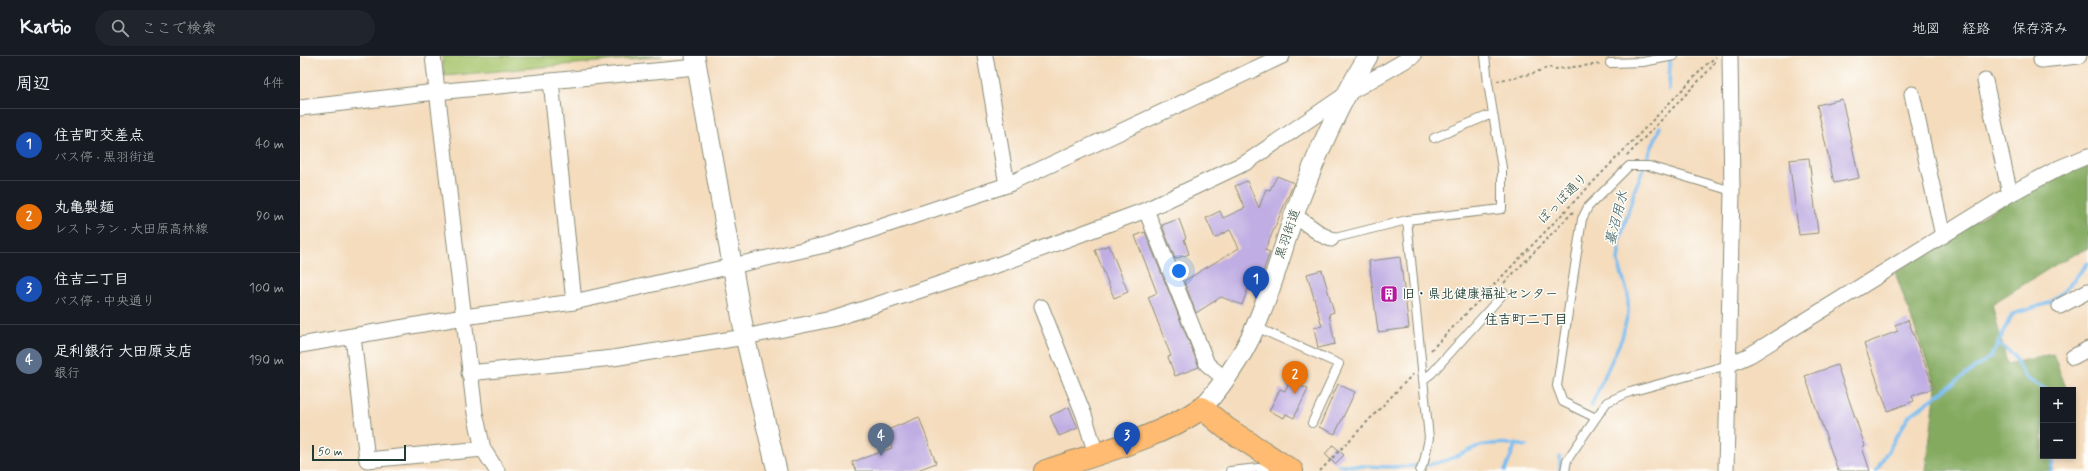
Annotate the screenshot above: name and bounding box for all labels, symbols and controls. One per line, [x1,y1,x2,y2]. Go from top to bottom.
search box [95,10,375,46]
text: Kartio [20,15,71,40]
icon: search [109,17,131,39]
text: ここで検索 [141,19,216,39]
text: 地図 [1912,20,1940,38]
text: 経路 [1962,20,1990,38]
text: 保存済み [2012,20,2068,38]
text: 周辺 [16,73,50,95]
text: 4件 [263,75,284,92]
text: 住吉町交差点 [54,126,144,146]
text: 1 [26,136,32,153]
text: 40 m [255,136,284,153]
text: バス停 · 黒羽街道 [54,149,155,166]
street label: ぽっぽ通り [1534,170,1592,228]
water label: 蟇沼用水 [1601,189,1633,247]
text: 丸亀製麺 [54,198,114,218]
street label: 黒羽街道 [1271,207,1305,261]
text: 2 [26,208,32,225]
text: 90 m [256,208,284,225]
text: レストラン · 大田原高林線 [54,221,208,238]
your location [1169,261,1189,281]
pin: 1 [1243,266,1269,299]
text: 住吉二丁目 [54,270,129,290]
text: 3 [26,280,32,297]
text: 100 m [249,280,284,297]
building icon: 旧・県北健康福祉センター [1379,284,1399,304]
place label: 旧・県北健康福祉センター [1402,286,1558,303]
text: バス停 · 中央通り [54,293,155,310]
district label: 住吉町二丁目 [1484,311,1568,329]
text: 足利銀行 大田原支店 [54,342,193,362]
text: 4 [25,352,33,369]
text: 190 m [249,352,284,369]
pin: 2 [1282,361,1308,394]
text: 銀行 [54,365,80,382]
map controls [2040,387,2076,459]
button: + [2040,387,2076,423]
pin: 3 [1114,422,1140,455]
pin: 4 [868,423,894,456]
button: − [2040,423,2076,459]
scale bar [312,443,406,462]
text: 50 m [318,445,343,459]

